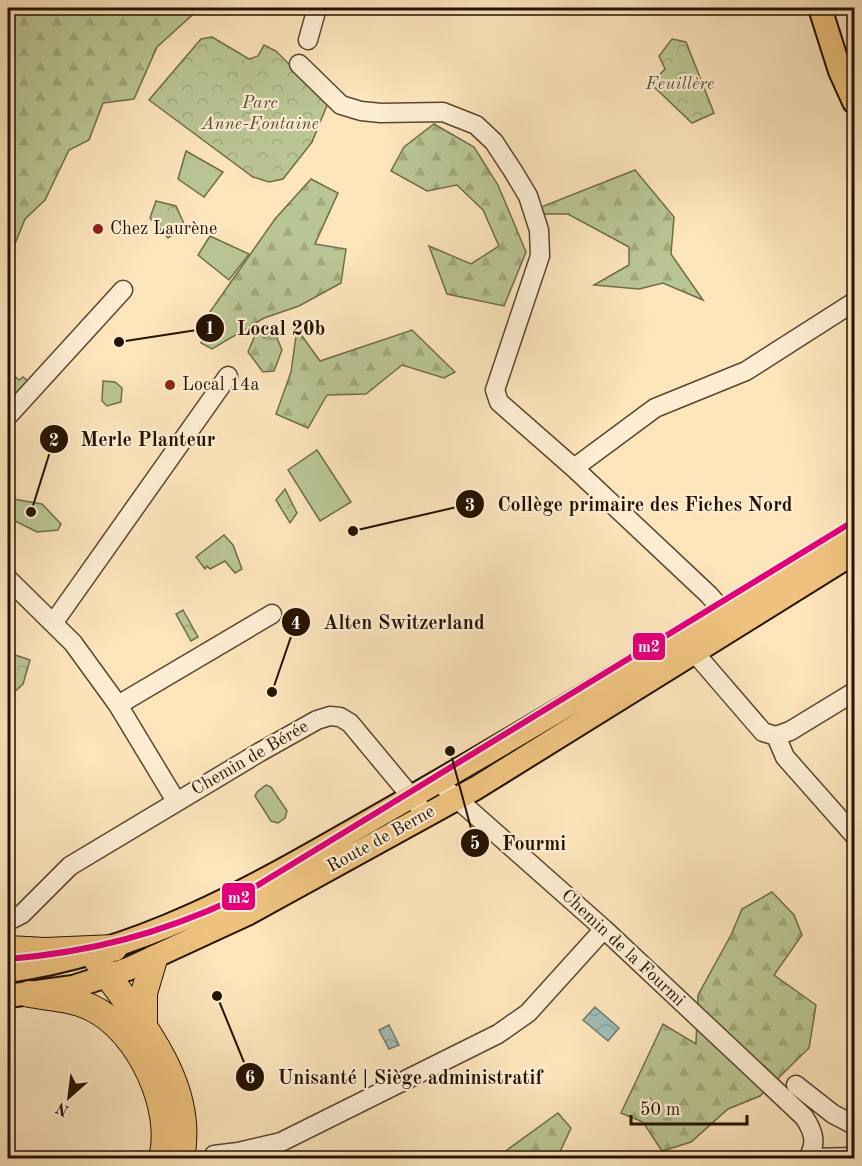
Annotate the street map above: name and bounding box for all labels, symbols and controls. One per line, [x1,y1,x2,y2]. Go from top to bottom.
park label: Feuillère [645,75,714,93]
park label: Parc Anne-Fontaine [200,94,319,133]
place label: Chez Laurène [110,220,217,238]
marker: Chez Laurène [91,222,105,236]
callout: Local 20b [195,309,337,347]
text: 1 [205,320,215,338]
text: Local 20b [237,320,325,340]
place label: Local 14a [182,376,260,394]
marker: Local 14a [163,378,177,392]
callout: Merle Planteur [39,420,228,458]
text: Merle Planteur [81,431,216,451]
text: 2 [49,432,59,450]
callout: Collège primaire des Fiches Nord [455,485,805,523]
text: Collège primaire des Fiches Nord [497,496,793,516]
text: 3 [465,497,475,515]
callout: Alten Switzerland [281,603,496,641]
text: Alten Switzerland [323,614,485,634]
text: 4 [291,615,301,633]
line badge: m2 [632,632,666,661]
text: m2 [638,640,660,656]
street label: Chemin de Bérée [189,717,311,799]
street label: Route de Berne [324,802,438,876]
callout: Fourmi [460,824,579,862]
text: 5 [470,835,480,853]
text: Fourmi [502,835,566,855]
line badge: m2 [221,882,256,911]
street label: Chemin de la Fourmi [558,886,688,1010]
text: m2 [228,891,250,907]
callout: Unisanté | Siège administratif [235,1058,554,1096]
north arrow [39,1067,99,1127]
text: 6 [245,1069,255,1087]
text: Unisanté | Siège administratif [277,1069,545,1089]
scale bar [631,1088,746,1126]
text: N [53,1098,72,1118]
text: 50 m [640,1101,680,1119]

